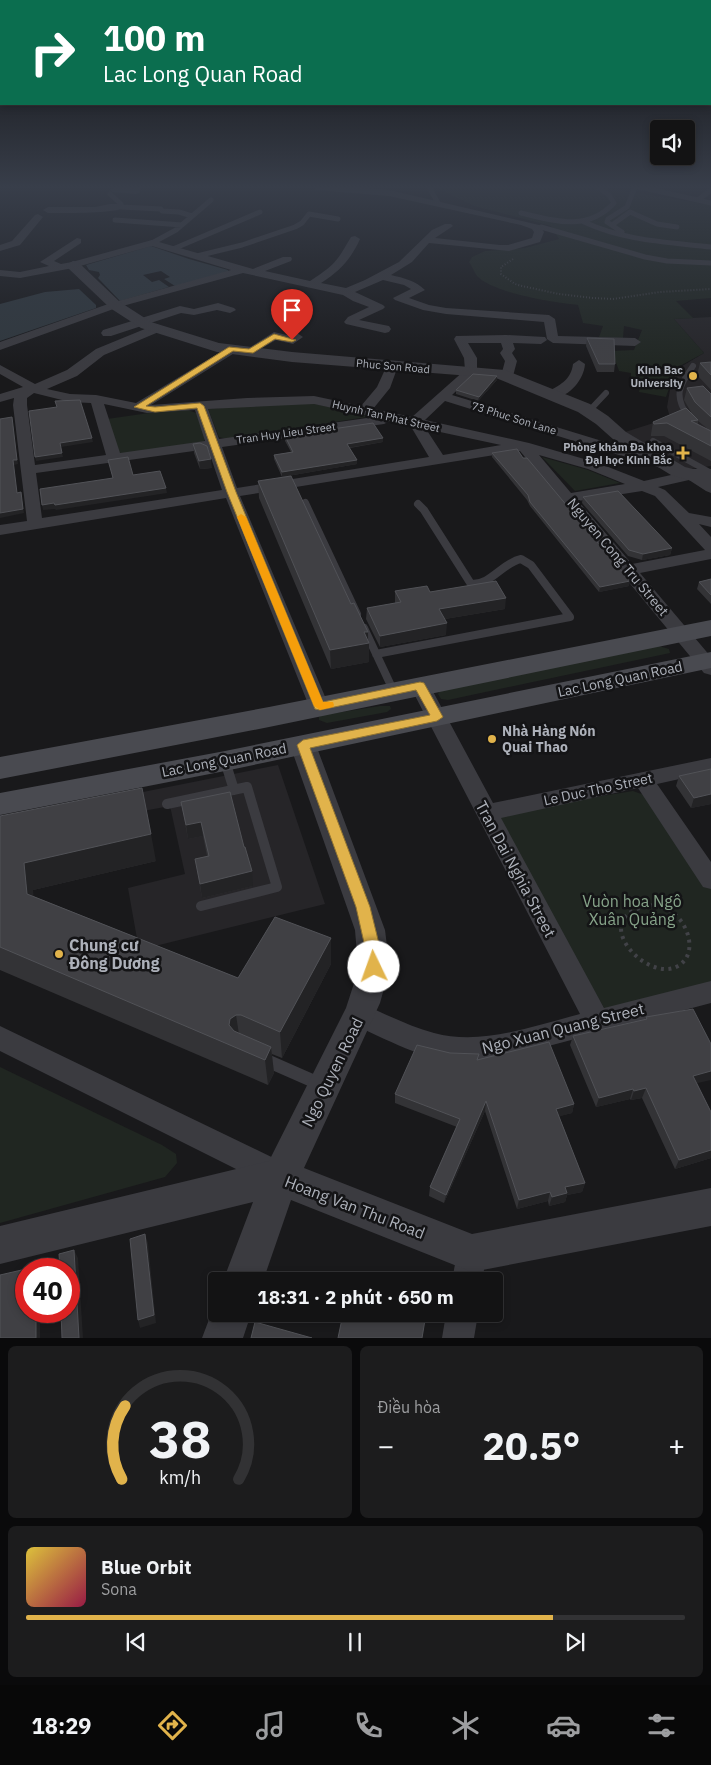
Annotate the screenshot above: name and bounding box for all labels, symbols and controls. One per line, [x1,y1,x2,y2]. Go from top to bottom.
text: 100 m [103,15,206,61]
icon: right [20,20,85,85]
text: Lac Long Quan Road [103,59,303,88]
map controls [650,120,695,165]
button: sound [650,120,695,165]
pin [271,289,313,340]
icon: arrive [278,296,306,324]
street label: Phuc Son Road [356,356,430,376]
place label: Kinh Bac University [630,363,683,390]
marker: Kinh Bac University [687,370,699,382]
street label: Huynh Tan Phat Street [331,397,441,435]
street label: 73 Phuc Son Lane [470,398,558,438]
street label: Tran Huy Lieu Street [236,419,337,447]
place label: Phòng khám Đa khoa Đại học Kinh Bắc [563,440,672,467]
marker: Phòng khám Đa khoa Đại học Kinh Bắc [676,446,690,460]
street label: Nguyen Cong Tru Street [563,494,673,620]
street label: Lac Long Quan Road [556,657,684,701]
place label: Nhà Hàng Nón Quai Thao [502,722,596,756]
marker: Nhà Hàng Nón Quai Thao [486,733,498,745]
street label: Lac Long Quan Road [160,739,288,781]
street label: Le Duc Tho Street [542,769,654,809]
street label: Tran Dai Nghia Street [472,797,560,941]
park label: Vuòn hoa Ngô Xuân Quảng [582,891,682,929]
place label: Chung cư Đông Dương [69,935,160,973]
position arrow [347,940,399,992]
marker: Chung cư Đông Dương [53,948,65,960]
street label: Ngo Xuan Quang Street [480,998,646,1058]
street label: Ngo Quyen Road [297,1014,367,1130]
street label: Hoang Van Thu Road [282,1171,428,1243]
speed limit sign: 40 [15,1258,80,1323]
text: 18:31 · 2 phút · 650 m [257,1285,454,1309]
text: Điều hòa [378,1397,441,1417]
text: 38 [149,1405,211,1472]
text: 20.5° [482,1421,580,1470]
text: − [378,1427,394,1464]
text: + [668,1427,685,1464]
text: km/h [159,1466,201,1489]
text: Blue Orbit [101,1555,191,1579]
text: Sona [101,1579,137,1599]
icon: previous [122,1628,150,1656]
icon: pause [341,1628,369,1656]
icon: next [561,1628,589,1656]
icon: directions [155,1708,190,1743]
icon: music [253,1708,288,1743]
icon: phone [351,1708,386,1743]
icon: climate [448,1708,483,1743]
icon: car [546,1708,581,1743]
icon: filters [644,1708,679,1743]
text: 18:29 [31,1711,92,1740]

